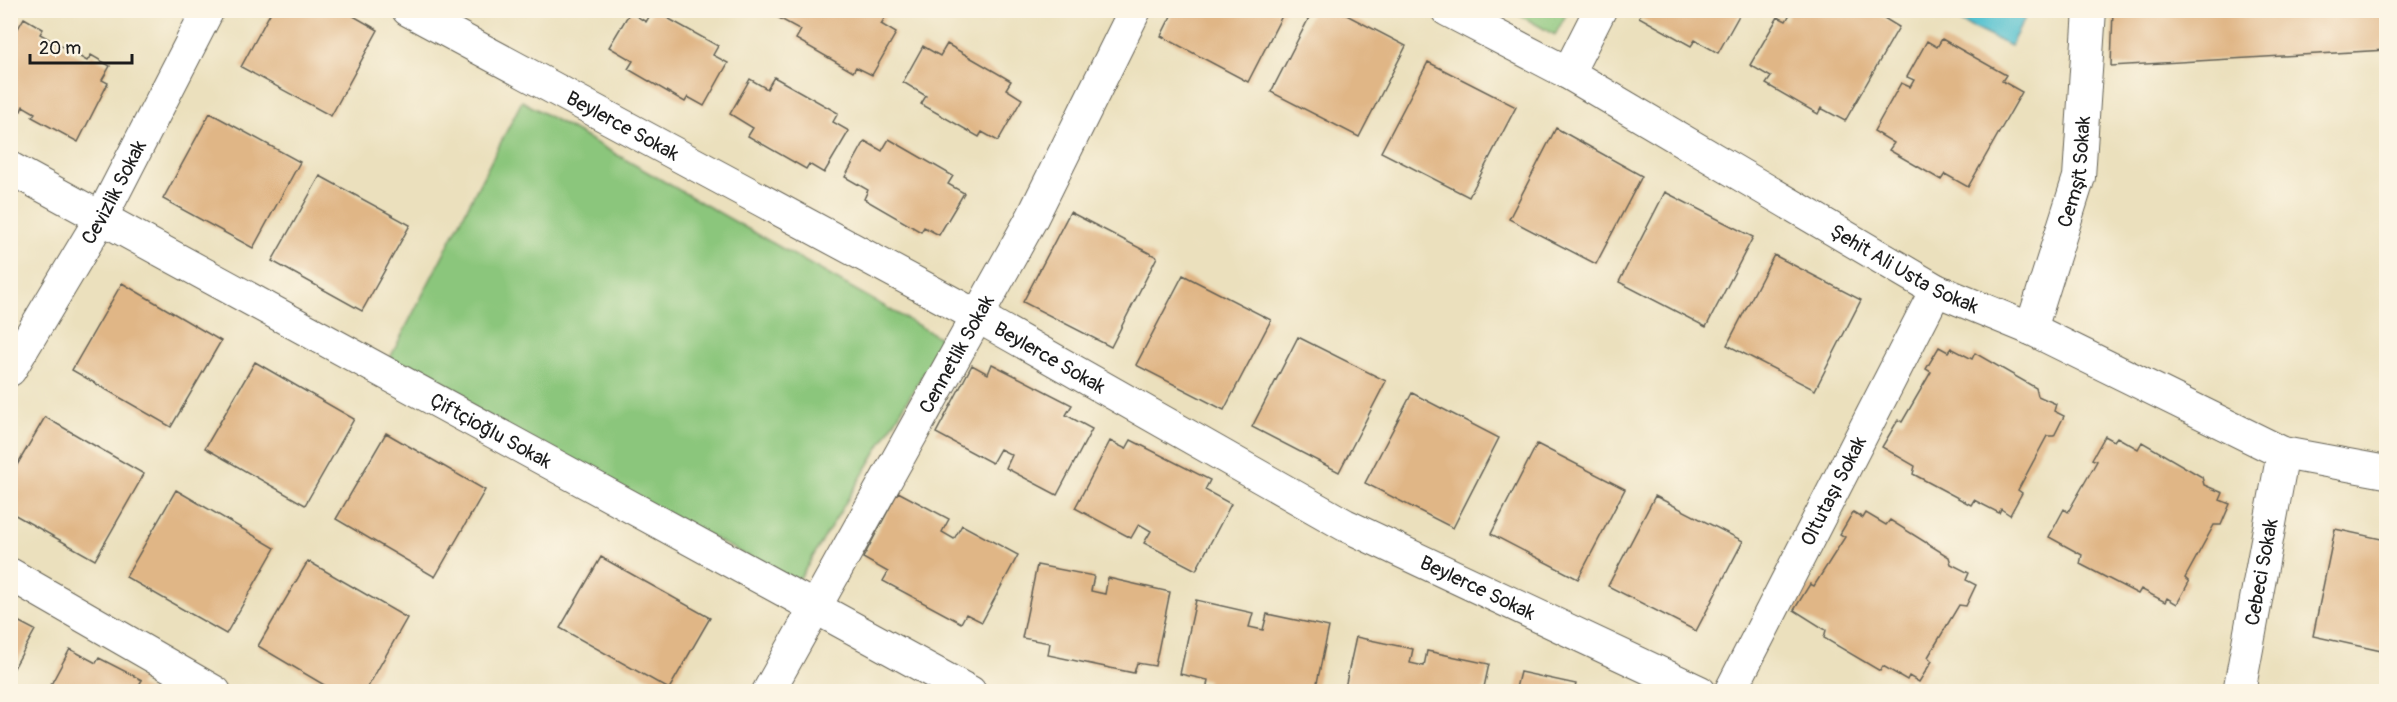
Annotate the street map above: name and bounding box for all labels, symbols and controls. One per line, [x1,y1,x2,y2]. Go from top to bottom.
scale bar [30,27,132,65]
text: 20 m [39,37,81,60]
street label: Beylerce Sokak [562,85,684,166]
street label: Cemşit Sokak [2051,114,2096,230]
street label: Cevizlik Sokak [76,135,152,249]
street label: Şehit Ali Usta Sokak [1826,218,1983,319]
street label: Cennetlik Sokak [913,290,1000,418]
street label: Beylerce Sokak [990,316,1111,399]
street label: Çiftçioğlu Sokak [426,387,557,474]
street label: Oltutaşı Sokak [1795,431,1872,550]
street label: Cebeci Sokak [2239,516,2283,628]
street label: Beylerce Sokak [1416,550,1540,626]

